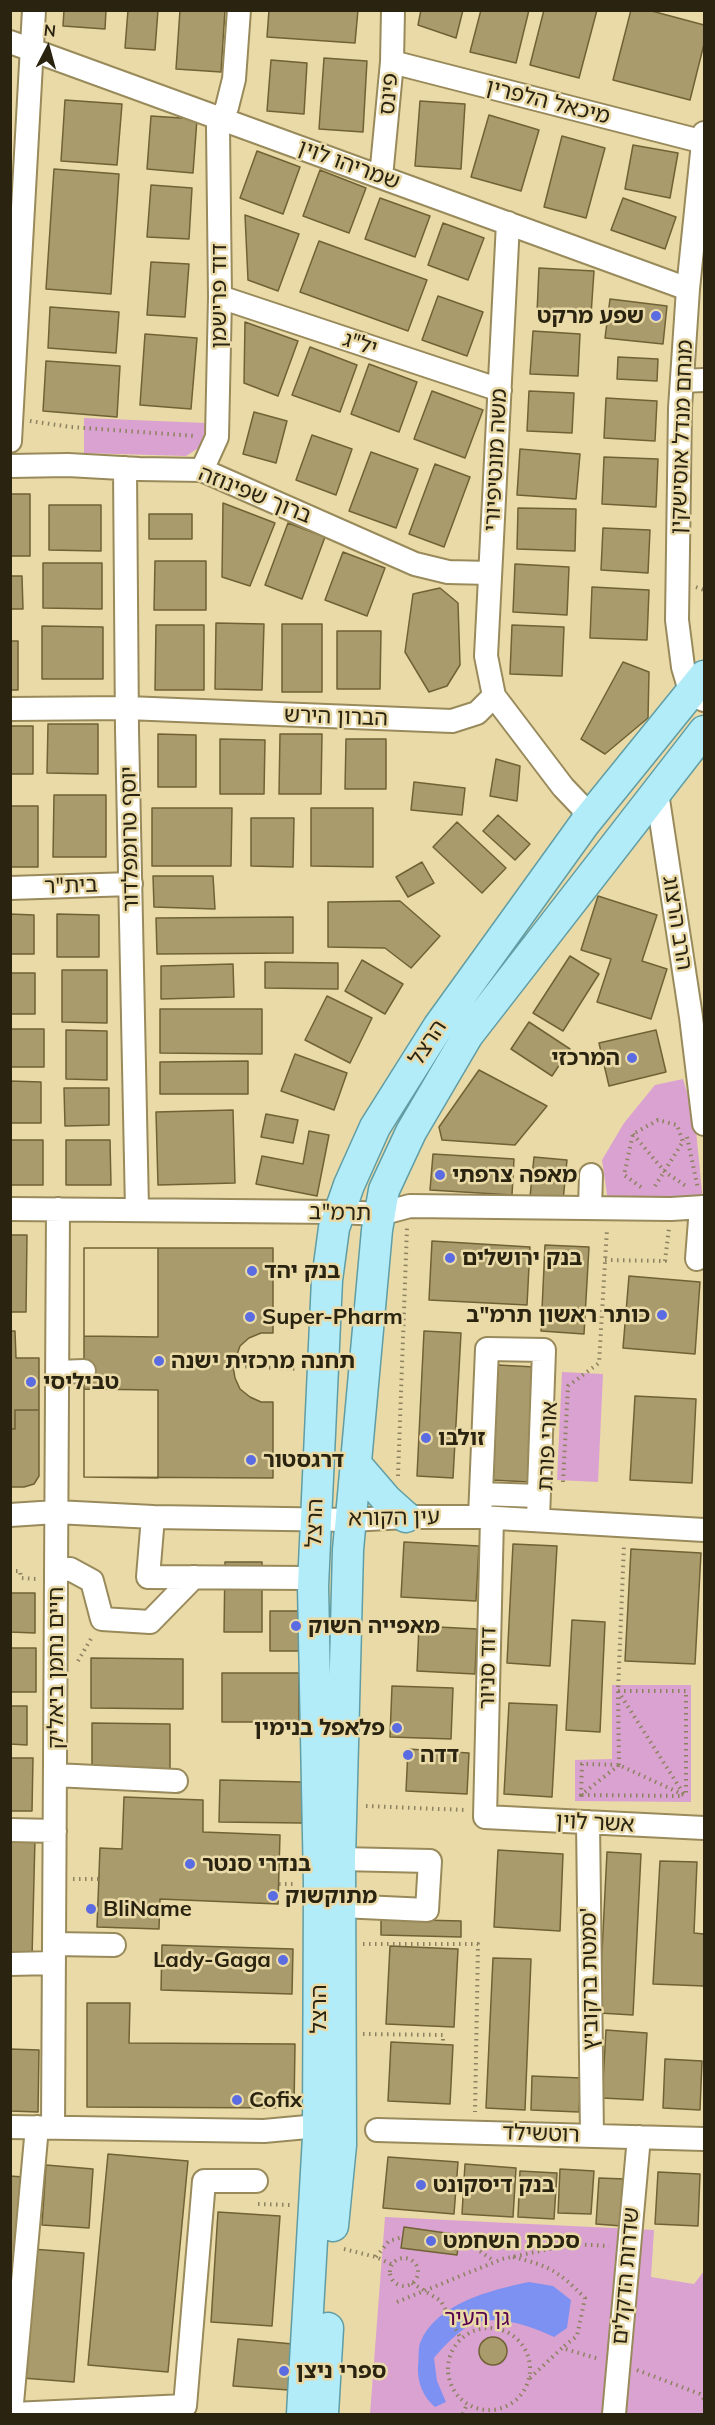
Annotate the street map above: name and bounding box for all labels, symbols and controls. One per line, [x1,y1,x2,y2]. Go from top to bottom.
north arrow [18,18,78,78]
text: N [43,20,57,41]
street label: פינס [374,72,404,116]
street label: מיכאל הלפרין [483,74,613,130]
street label: שמריהו לוין [295,134,403,196]
street label: דוד פרישמן [206,243,232,349]
place label: שפע מרקט [537,303,644,329]
marker: שפע מרקט [649,309,663,323]
street label: יל"ג [339,326,381,362]
street label: מנחם מנדל אוסישקין [665,339,699,535]
street label: משה מונטיפיורי [479,388,513,532]
street label: ברוך שפינוזה [195,460,315,530]
street label: הברון הירש [283,702,389,732]
street label: יוסף טרומפלדור [116,766,144,912]
street label: בית"ר [44,872,98,900]
street label: הרב הרצוג [657,874,697,972]
street label: הרצל [404,1015,452,1071]
place label: המרכזי [551,1045,620,1071]
marker: המרכזי [625,1051,639,1065]
place label: מאפה צרפתי [452,1162,577,1188]
marker: מאפה צרפתי [433,1168,447,1182]
street label: תרמ"ב [309,1199,371,1227]
place label: בנק ירושלים [462,1245,582,1271]
marker: בנק ירושלים [443,1251,457,1265]
place label: בנק יהד [264,1258,340,1284]
marker: בנק יהד [245,1264,259,1278]
place label: כותר ראשון תרמ"ב [466,1302,650,1328]
place label: Super-Pharm [262,1304,403,1330]
marker: כותר ראשון תרמ"ב [655,1308,669,1322]
marker: Super-Pharm [243,1310,257,1324]
place label: תחנה מרכזית ישנה [171,1348,355,1374]
marker: תחנה מרכזית ישנה [152,1354,166,1368]
place label: טביליסי [43,1369,119,1395]
marker: טביליסי [24,1375,38,1389]
street label: אורי פורת [532,1401,564,1491]
place label: זולבו [438,1425,485,1451]
marker: זולבו [419,1431,433,1445]
place label: דרגסטור [263,1447,344,1473]
marker: דרגסטור [244,1453,258,1467]
street label: הרצל [301,1498,329,1548]
street label: עין הקורא [348,1504,440,1532]
street label: חיים נחמן ביאליק [43,1587,69,1749]
place label: מאפייה השוק [308,1613,440,1639]
marker: מאפייה השוק [289,1619,303,1633]
street label: דוד סניור [474,1626,502,1710]
place label: פלאפל בנימין [254,1715,385,1741]
marker: פלאפל בנימין [390,1721,404,1735]
place label: דדה [420,1742,459,1768]
marker: דדה [401,1748,415,1762]
street label: אשר לוין [555,1808,635,1838]
place label: בנדרי סנטר [202,1851,311,1877]
marker: בנדרי סנטר [183,1857,197,1871]
place label: מתוקשוק [285,1883,377,1909]
marker: מתוקשוק [266,1889,280,1903]
place label: BliName [103,1896,192,1922]
marker: BliName [84,1902,98,1916]
street label: סמטת ברקוביץ' [576,1907,604,2051]
place label: Lady-Gaga [153,1947,271,1973]
marker: Lady-Gaga [276,1953,290,1967]
street label: הרצל [306,1984,332,2034]
place label: Cofix [249,2087,302,2113]
marker: Cofix [230,2093,244,2107]
street label: רוטשילד [502,2119,580,2149]
place label: בנק דיסקונט [433,2172,555,2198]
marker: בנק דיסקונט [414,2178,428,2192]
street label: שדרות הדקלים [607,2206,645,2346]
place label: סככת השחמט [443,2228,580,2254]
marker: סככת השחמט [424,2234,438,2248]
park label: גן העיר [444,2305,510,2331]
place label: ספרי ניצן [296,2358,387,2384]
marker: ספרי ניצן [277,2364,291,2378]

